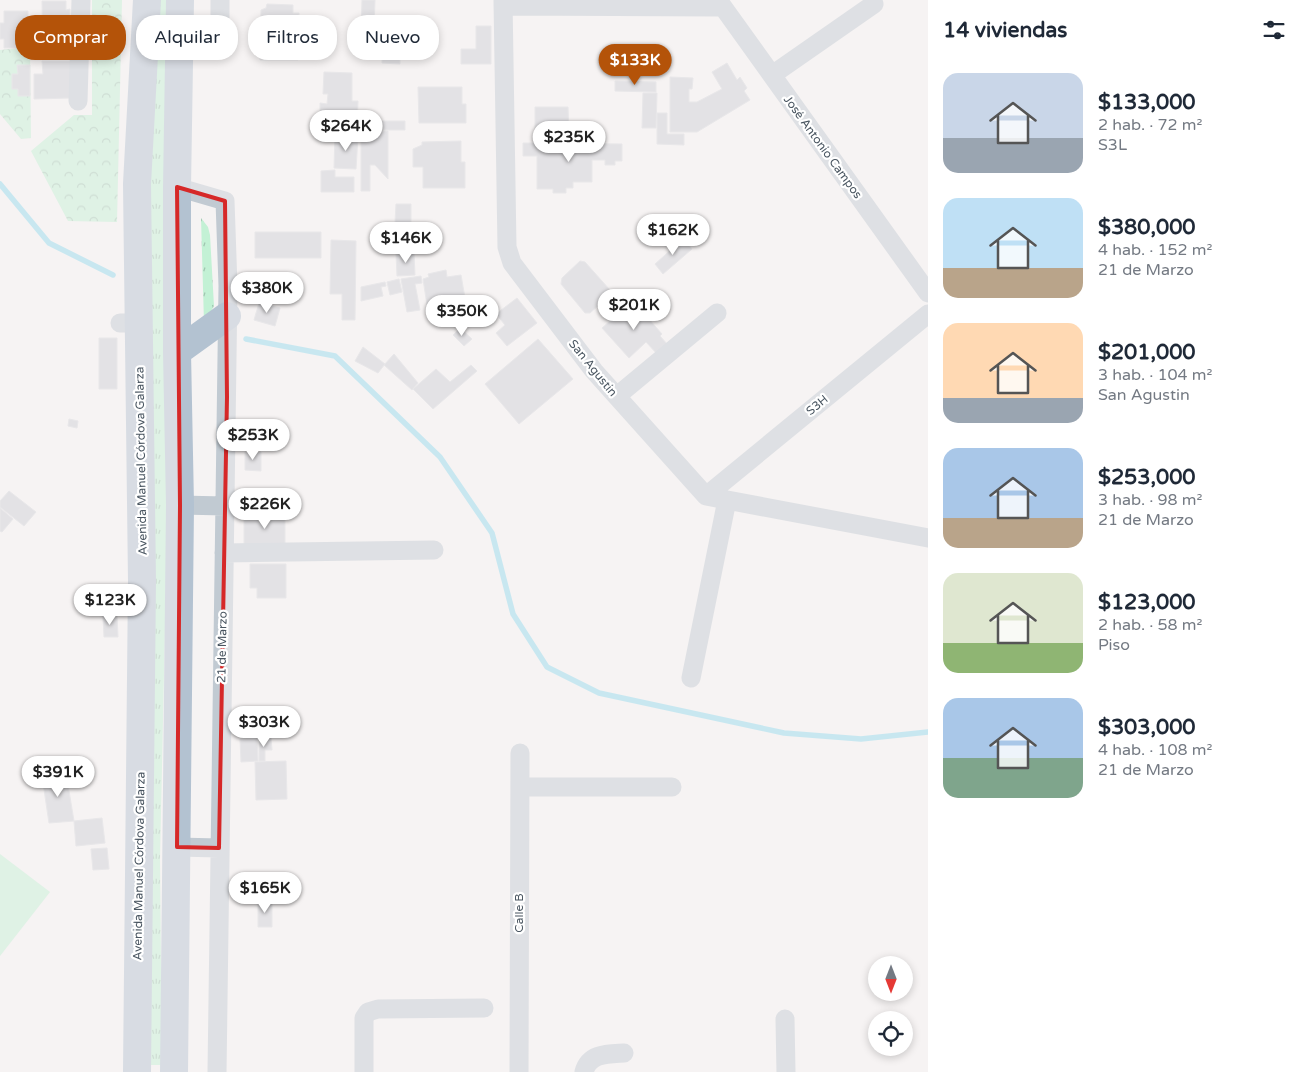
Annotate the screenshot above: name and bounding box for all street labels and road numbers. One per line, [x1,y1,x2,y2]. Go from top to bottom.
street label: José Antonio Campos [781,93,865,201]
street label: San Agustin [566,337,620,399]
street label: Avenida Manuel Córdova Galarza [132,366,150,556]
street label: S3H [803,392,831,418]
street label: 21 de Marzo [214,611,230,683]
street label: Avenida Manuel Córdova Galarza [130,771,148,961]
street label: Calle B [512,893,526,933]

